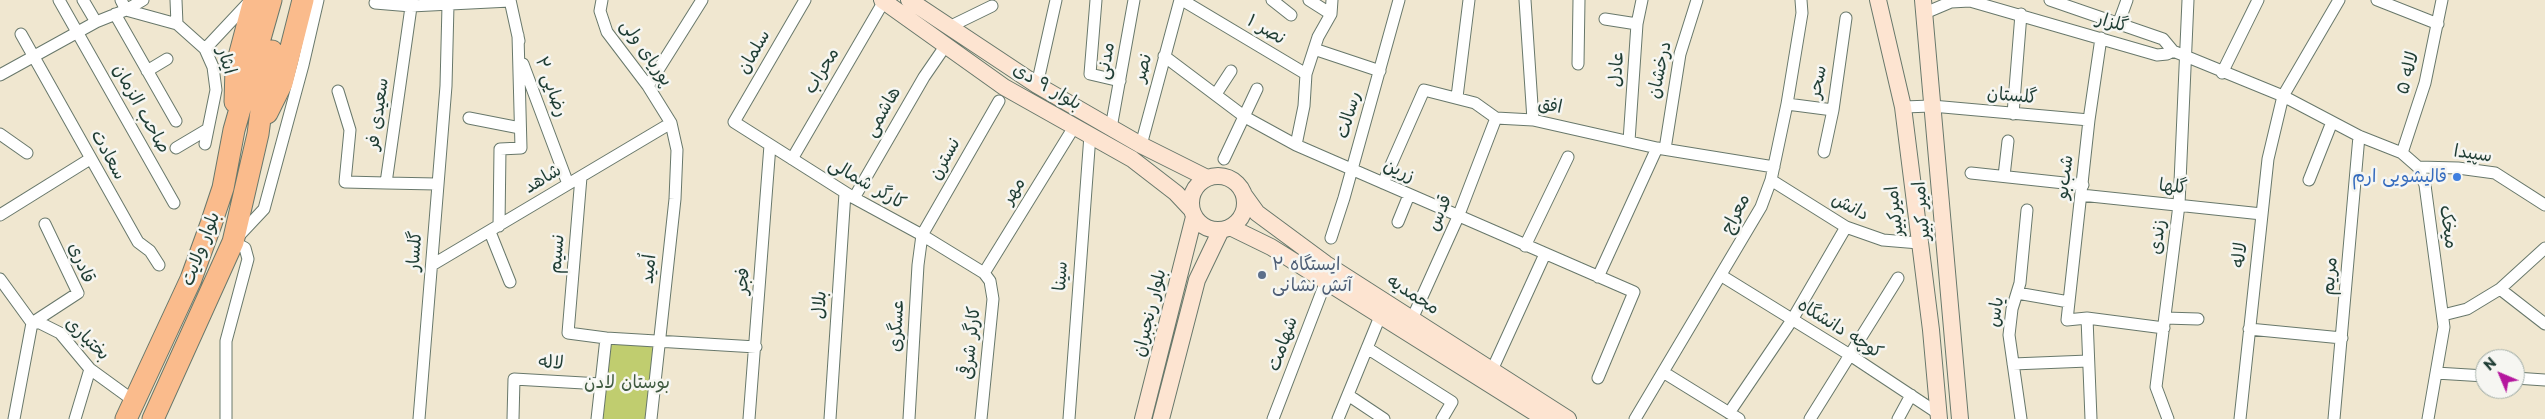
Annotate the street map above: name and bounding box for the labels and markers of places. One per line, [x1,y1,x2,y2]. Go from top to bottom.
place label: قالیشویی ارم [2352,166,2447,188]
marker: قالیشویی ارم [2451,171,2463,183]
place label: ایستگاه ۲ آتش نشانی [1272,254,1352,296]
marker: ایستگاه ۲ آتش نشانی [1256,269,1268,281]

